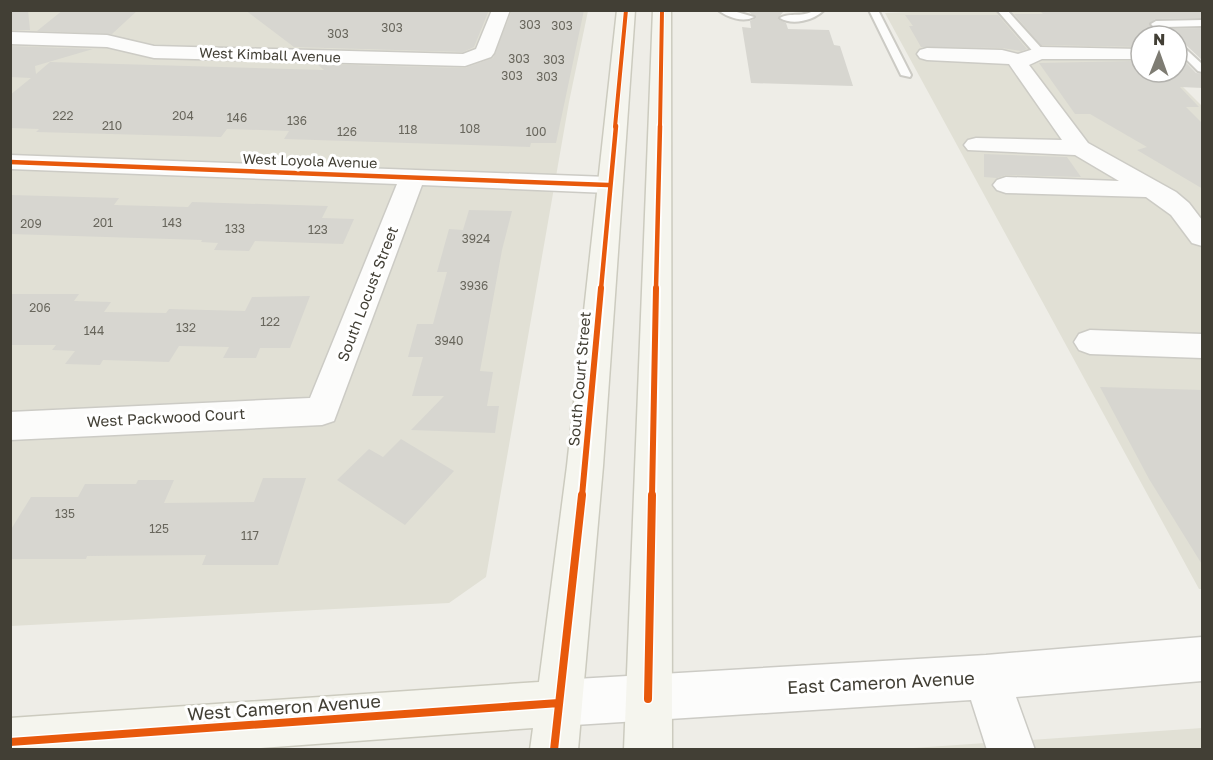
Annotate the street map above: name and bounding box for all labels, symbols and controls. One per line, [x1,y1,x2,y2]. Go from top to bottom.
house number: 303 [519,17,541,32]
house number: 303 [551,18,573,33]
house number: 303 [381,20,403,35]
north arrow [1129,24,1189,84]
house number: 303 [327,26,349,41]
text: N [1153,29,1166,49]
street label: West Kimball Avenue [199,44,341,65]
house number: 303 [508,51,530,66]
house number: 303 [543,52,565,67]
house number: 303 [501,68,523,83]
house number: 303 [536,69,558,84]
house number: 222 [53,108,73,123]
house number: 204 [172,108,194,123]
house number: 146 [227,110,247,125]
house number: 136 [287,113,307,128]
house number: 210 [102,118,122,133]
house number: 108 [460,121,480,136]
house number: 118 [399,122,417,137]
house number: 126 [337,124,357,139]
house number: 100 [526,124,546,139]
street label: West Loyola Avenue [242,150,378,171]
house number: 201 [93,215,113,230]
house number: 143 [162,215,182,230]
house number: 209 [20,216,42,231]
house number: 133 [225,221,245,236]
house number: 123 [308,222,328,237]
street label: South Locust Street [333,223,401,364]
house number: 3924 [462,231,490,246]
house number: 3936 [460,278,488,293]
house number: 206 [29,300,51,315]
street label: South Court Street [564,311,594,447]
house number: 122 [260,314,280,329]
house number: 132 [176,320,196,335]
house number: 144 [84,323,104,338]
house number: 3940 [434,333,464,348]
street label: West Packwood Court [86,404,246,430]
house number: 135 [55,506,75,521]
house number: 125 [149,521,169,536]
house number: 117 [241,528,259,543]
street label: East Cameron Avenue [787,666,975,698]
street label: West Cameron Avenue [187,689,381,725]

